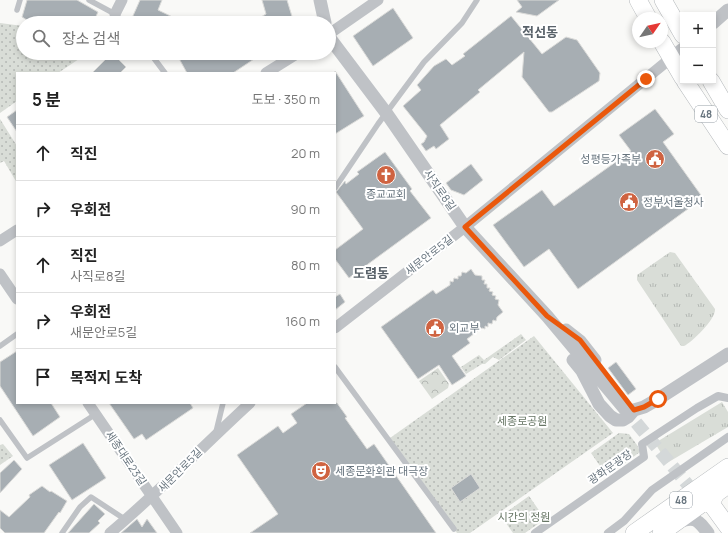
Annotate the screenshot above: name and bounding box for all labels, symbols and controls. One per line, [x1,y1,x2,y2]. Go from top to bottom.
north arrow [632,12,668,48]
map controls [680,12,716,84]
button: + [680,12,716,48]
search box [16,16,336,60]
district label: 적선동 [522,23,558,41]
icon: search [30,27,52,49]
text: 장소 검색 [62,28,120,49]
button: − [680,48,716,84]
route end [637,70,655,88]
text: 5 분 [32,88,61,111]
text: 도보 · 350 m [252,90,320,108]
road number: 48 [695,106,717,122]
icon: ahead [32,142,54,164]
text: 직진 [70,143,98,164]
text: 20 m [291,144,320,162]
public building icon: 성평등가족부 [644,148,666,170]
place label: 성평등가족부 [580,151,641,166]
church icon: 종교교회 [375,164,397,186]
street label: 사직로8길 [421,166,460,213]
place label: 종교교회 [366,186,406,201]
public building icon: 정부서울청사 [618,191,640,213]
place label: 정부서울청사 [643,194,704,209]
icon: right [32,198,54,220]
text: 우회전 [70,199,111,220]
text: 90 m [290,200,320,218]
street label: 새문안로5길 [402,231,456,278]
text: 직진 [70,245,98,266]
icon: ahead [32,254,54,276]
text: 80 m [291,256,320,274]
district label: 도렴동 [353,264,389,282]
text: 사직로8길 [70,267,125,285]
text: 우회전 [70,301,111,322]
icon: right [32,310,54,332]
text: 160 m [285,312,320,330]
public building icon: 외교부 [424,317,446,339]
place label: 외교부 [449,320,479,335]
text: 새문안로5길 [70,323,137,341]
icon: arrive [32,366,54,388]
text: 목적지 도착 [70,367,142,388]
route start [649,390,667,408]
park label: 세종로공원 [497,413,547,428]
street label: 세종대로23길 [103,427,150,488]
street label: 새문안로5길 [154,444,205,495]
street label: 광화문광장 [585,446,635,487]
theatre icon: 세종문화회관 대극장 [310,460,332,482]
place label: 세종문화회관 대극장 [335,463,428,478]
road number: 48 [670,492,692,508]
park label: 시간의 정원 [498,509,550,524]

